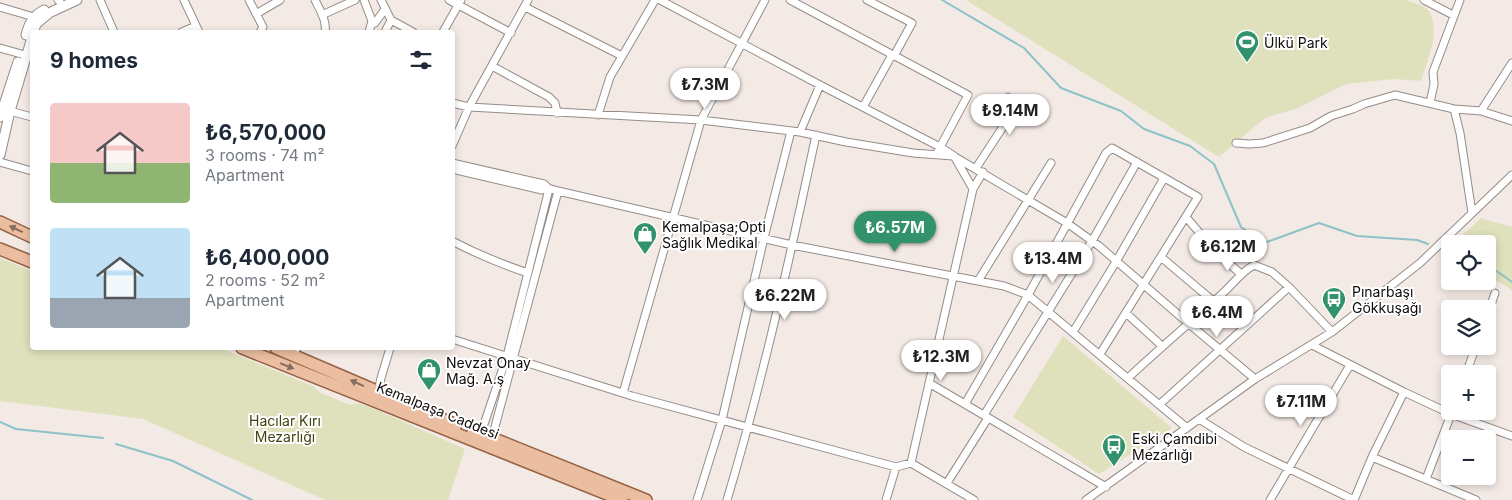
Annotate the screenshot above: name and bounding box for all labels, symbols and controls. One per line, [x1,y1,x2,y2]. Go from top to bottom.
sports icon: Ülkü Park [1234,29,1260,63]
place label: Ülkü Park [1264,34,1328,51]
icon: filters [407,46,435,74]
text: 9 homes [50,48,138,73]
pin: ₺7.3M [670,68,740,110]
text: ₺7.3M [681,74,729,94]
pin: ₺9.14M [969,94,1051,136]
text: ₺9.14M [982,100,1038,120]
text: ₺6,570,000 [205,120,326,145]
icon: home [90,123,150,183]
text: 3 rooms · 74 m² [205,145,324,165]
text: Apartment [205,165,285,185]
pin: ₺6.57M [854,210,936,253]
text: ₺6.57M [865,217,925,237]
place label: Kemalpaşa;Opti Sağlık Medikal [662,218,766,251]
shop icon: Kemalpaşa;Opti Sağlık Medikal [632,221,658,255]
one-way arrow [9,225,23,233]
pin: ₺6.12M [1187,230,1269,272]
map controls [1441,235,1496,485]
button: locate [1441,235,1496,290]
text: ₺6.12M [1200,236,1256,256]
pin: ₺13.4M [1012,242,1094,284]
text: ₺6,400,000 [205,245,329,270]
icon: home [90,248,150,308]
text: ₺13.4M [1024,248,1082,268]
text: 2 rooms · 52 m² [205,270,325,290]
pin: ₺6.22M [744,278,826,321]
place label: Pınarbaşı Gökkuşağı [1352,283,1422,316]
text: ₺6.22M [755,285,815,305]
bus stop icon: Pınarbaşı Gökkuşağı [1321,286,1347,320]
text: Apartment [205,290,285,310]
pin: ₺6.4M [1182,296,1252,338]
button: layers [1441,300,1496,355]
text: ₺6.4M [1191,302,1243,322]
pin: ₺12.3M [900,340,982,382]
text: ₺12.3M [912,346,970,366]
place label: Nevzat Onay Mağ. A.ş [446,354,531,387]
shop icon: Nevzat Onay Mağ. A.ş [416,357,442,391]
one-way arrow [280,363,295,370]
button: + [1441,365,1496,420]
street label: Kemalpaşa Caddesi [374,378,502,442]
one-way arrow [350,379,364,387]
pin: ₺7.11M [1260,384,1342,427]
text: ₺7.11M [1276,391,1326,411]
park label: Hacılar Kırı Mezarlığı [249,412,321,445]
place label: Eski Çamdibi Mezarlığı [1132,430,1217,463]
button: − [1441,430,1496,485]
bus stop icon: Eski Çamdibi Mezarlığı [1101,433,1127,467]

